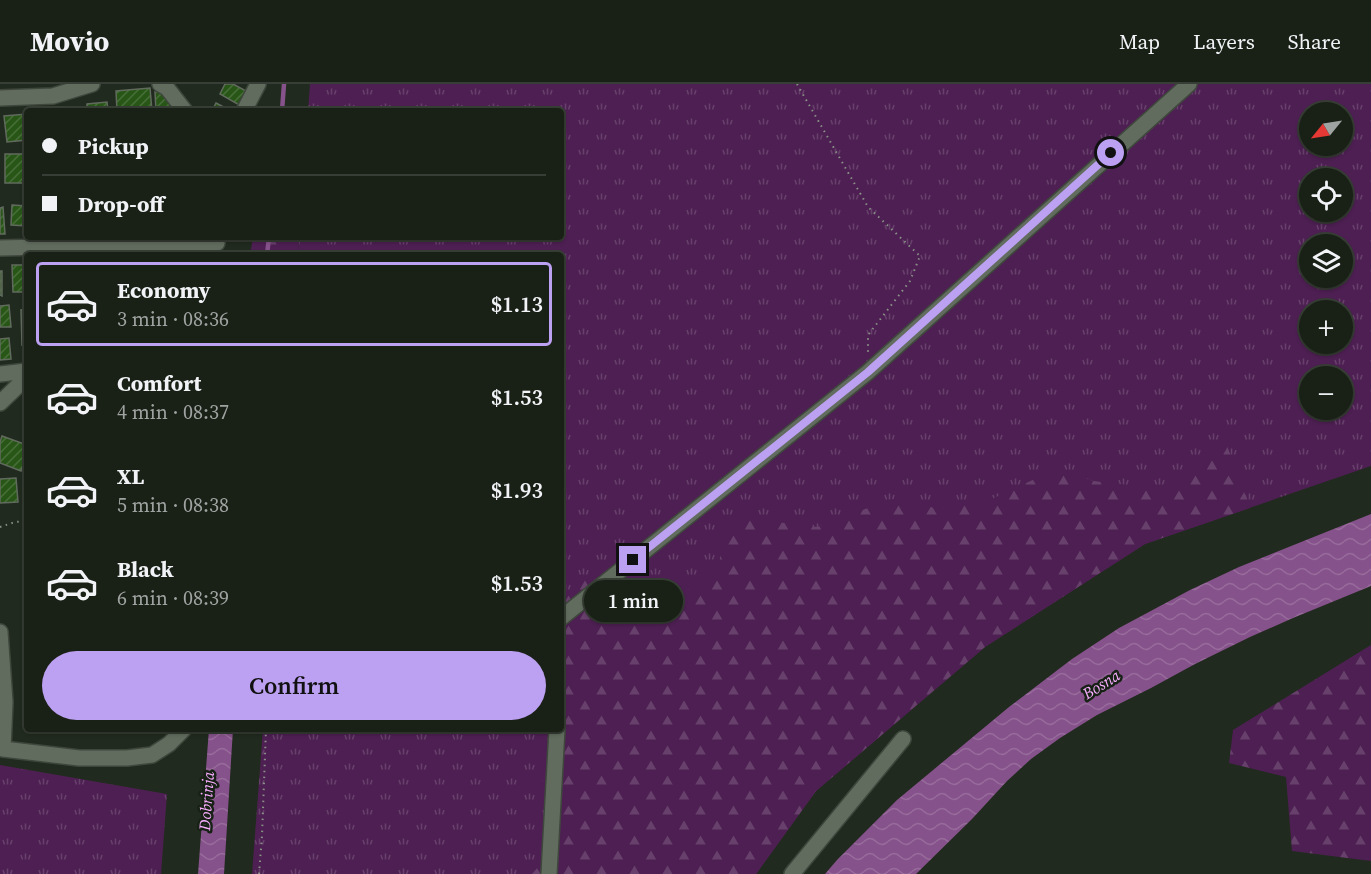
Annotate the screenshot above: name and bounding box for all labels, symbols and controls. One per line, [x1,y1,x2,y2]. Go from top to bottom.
text: Movio [30,22,109,60]
text: Map [1119,27,1160,56]
text: Layers [1193,27,1255,56]
text: Share [1288,27,1341,56]
north arrow [1299,102,1353,156]
map controls [1299,102,1353,420]
text: Pickup [78,131,149,161]
route start [1097,139,1124,166]
button: locate [1299,168,1353,222]
text: Drop-off [78,189,164,219]
button: layers [1299,234,1353,288]
text: Economy [117,275,211,305]
icon: car [45,277,99,331]
text: $1.13 [491,289,543,319]
button: + [1299,300,1353,354]
text: 3 min · 08:36 [117,305,229,333]
button: − [1299,366,1353,420]
text: Comfort [117,368,201,398]
icon: car [45,370,99,424]
text: $1.53 [491,382,543,412]
text: 4 min · 08:37 [117,398,229,426]
text: XL [117,461,144,491]
icon: car [45,463,99,517]
text: $1.93 [491,475,543,505]
text: 5 min · 08:38 [117,491,229,519]
route end [619,546,646,573]
text: Black [117,554,174,584]
icon: car [45,556,99,610]
text: $1.53 [491,568,543,598]
callout: 1 min [584,581,682,623]
text: 6 min · 08:39 [117,584,229,612]
text: 1 min [608,587,659,615]
button: Confirm [42,651,546,720]
water label: Bosna [1077,664,1125,705]
water label: Dobrinja [193,770,219,832]

